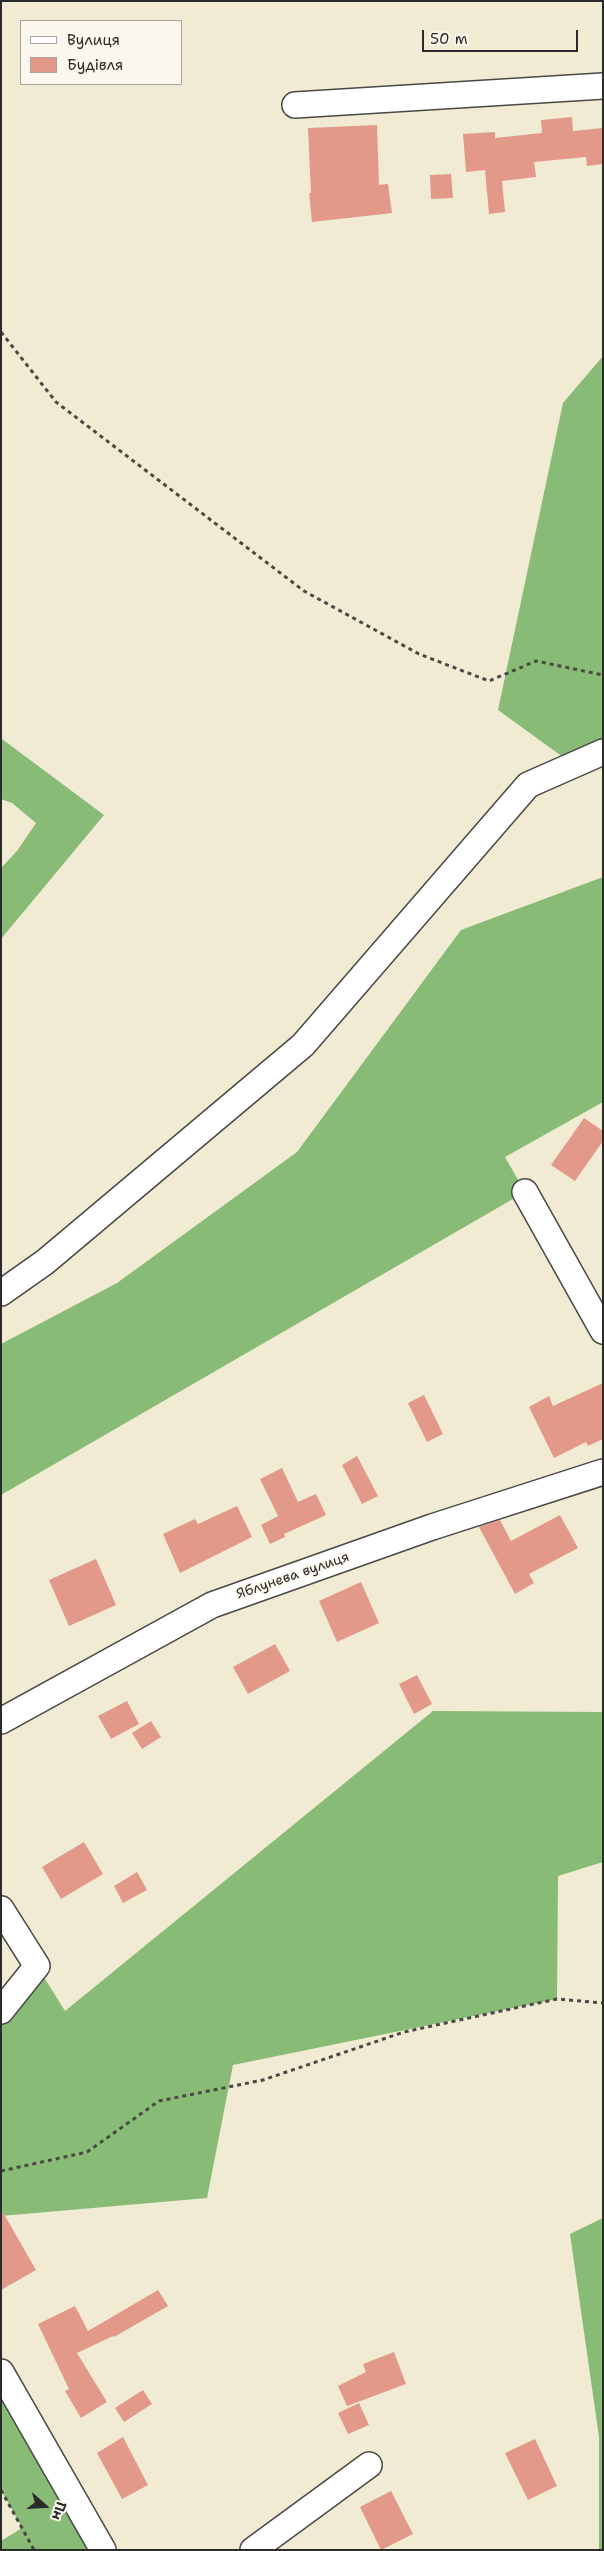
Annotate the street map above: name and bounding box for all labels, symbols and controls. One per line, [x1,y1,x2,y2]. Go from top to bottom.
legend [20,20,182,85]
scale bar [424,20,580,52]
text: 50 m [430,29,468,49]
text: Вулиця [67,30,120,50]
text: Будівля [67,55,123,75]
street label: Яблунева вулиця [234,1549,352,1603]
north arrow [20,2481,70,2531]
text: Пн [48,2499,71,2523]

